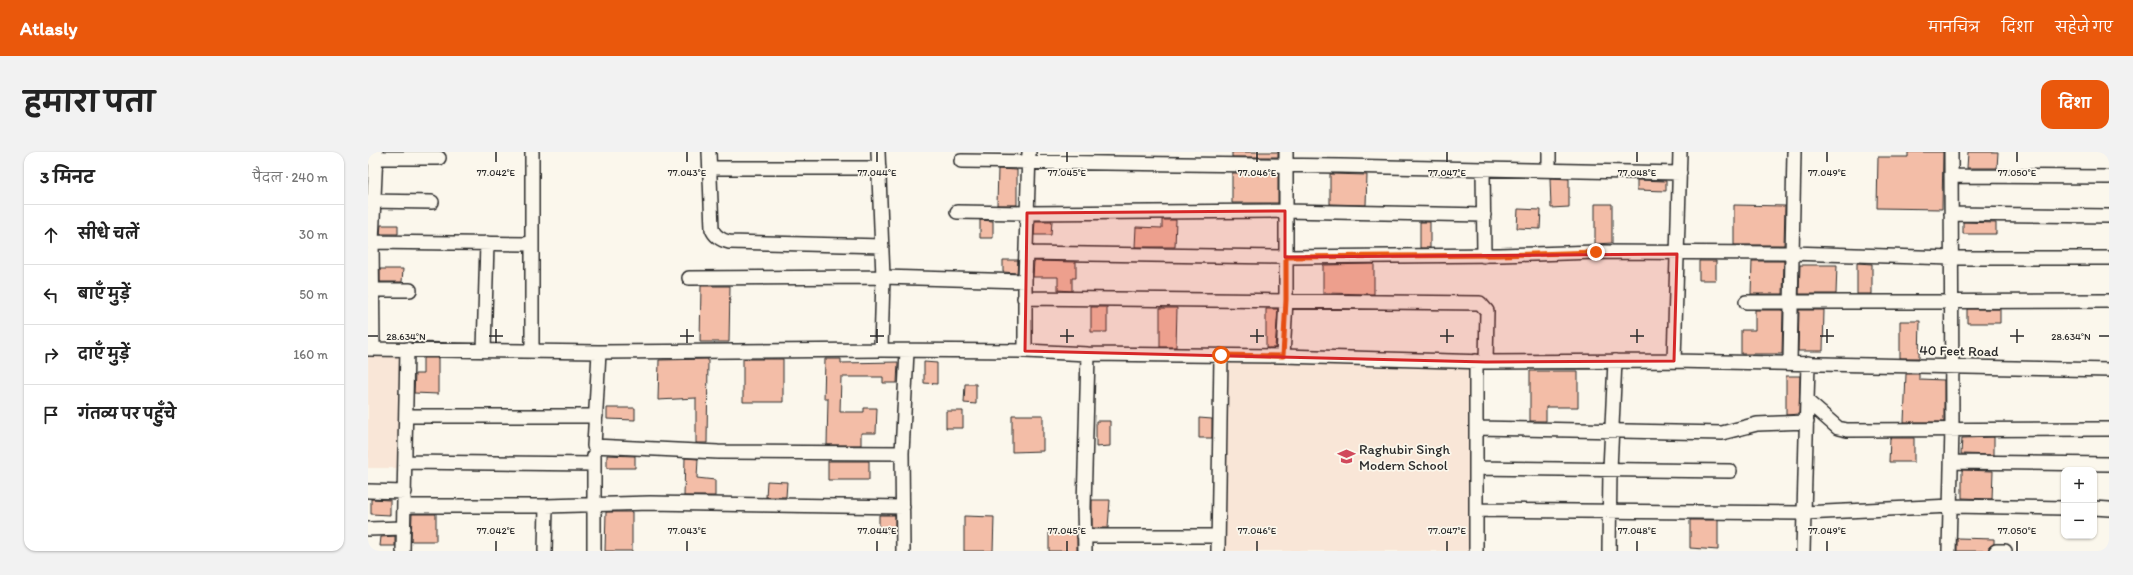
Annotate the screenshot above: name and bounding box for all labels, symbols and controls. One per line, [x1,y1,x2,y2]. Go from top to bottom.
text: Atlasly [20,17,77,40]
text: मानचित्र [1928,19,1980,36]
text: दिशा [2002,19,2033,36]
text: सहेजे गए [2055,19,2113,36]
button: दिशा [2041,80,2109,129]
text: हमारा पता [24,85,155,119]
text: 77.042°E [477,166,516,179]
text: 77.043°E [668,166,707,179]
text: 77.044°E [857,166,897,179]
text: 77.045°E [1048,166,1087,179]
text: 77.046°E [1238,166,1277,179]
text: 77.047°E [1428,166,1466,179]
text: 77.048°E [1618,166,1657,179]
text: 77.049°E [1808,166,1847,179]
text: 77.050°E [1998,166,2037,179]
text: 3 मिनट [40,167,94,187]
text: पैदल · 240 m [252,170,328,185]
icon: ahead [40,224,62,246]
text: सीधे चलें [78,225,139,243]
text: 30 m [299,227,328,242]
route end [1587,243,1605,261]
icon: left [40,284,62,306]
text: बाएँ मुड़ें [78,285,130,303]
text: 50 m [299,287,328,302]
text: 28.634°N [386,330,426,343]
text: 28.634°N [2051,330,2091,343]
street label: 40 Feet Road [1919,342,1999,360]
icon: right [40,344,62,366]
text: दाएँ मुड़ें [78,345,130,363]
route start [1212,346,1230,364]
text: 160 m [293,347,328,362]
icon: arrive [40,404,62,426]
text: गंतव्य पर पहुँचे [78,405,176,423]
place label: Raghubir Singh Modern School [1359,441,1450,474]
school or university icon: Raghubir Singh Modern School [1336,447,1356,467]
map controls [2061,467,2097,539]
button: + [2061,467,2097,503]
button: − [2061,503,2097,539]
text: 77.042°E [477,524,516,537]
text: 77.043°E [668,524,707,537]
text: 77.044°E [857,524,897,537]
text: 77.045°E [1048,524,1087,537]
text: 77.046°E [1238,524,1277,537]
text: 77.047°E [1428,524,1466,537]
text: 77.048°E [1618,524,1657,537]
text: 77.049°E [1808,524,1847,537]
text: 77.050°E [1998,524,2037,537]

